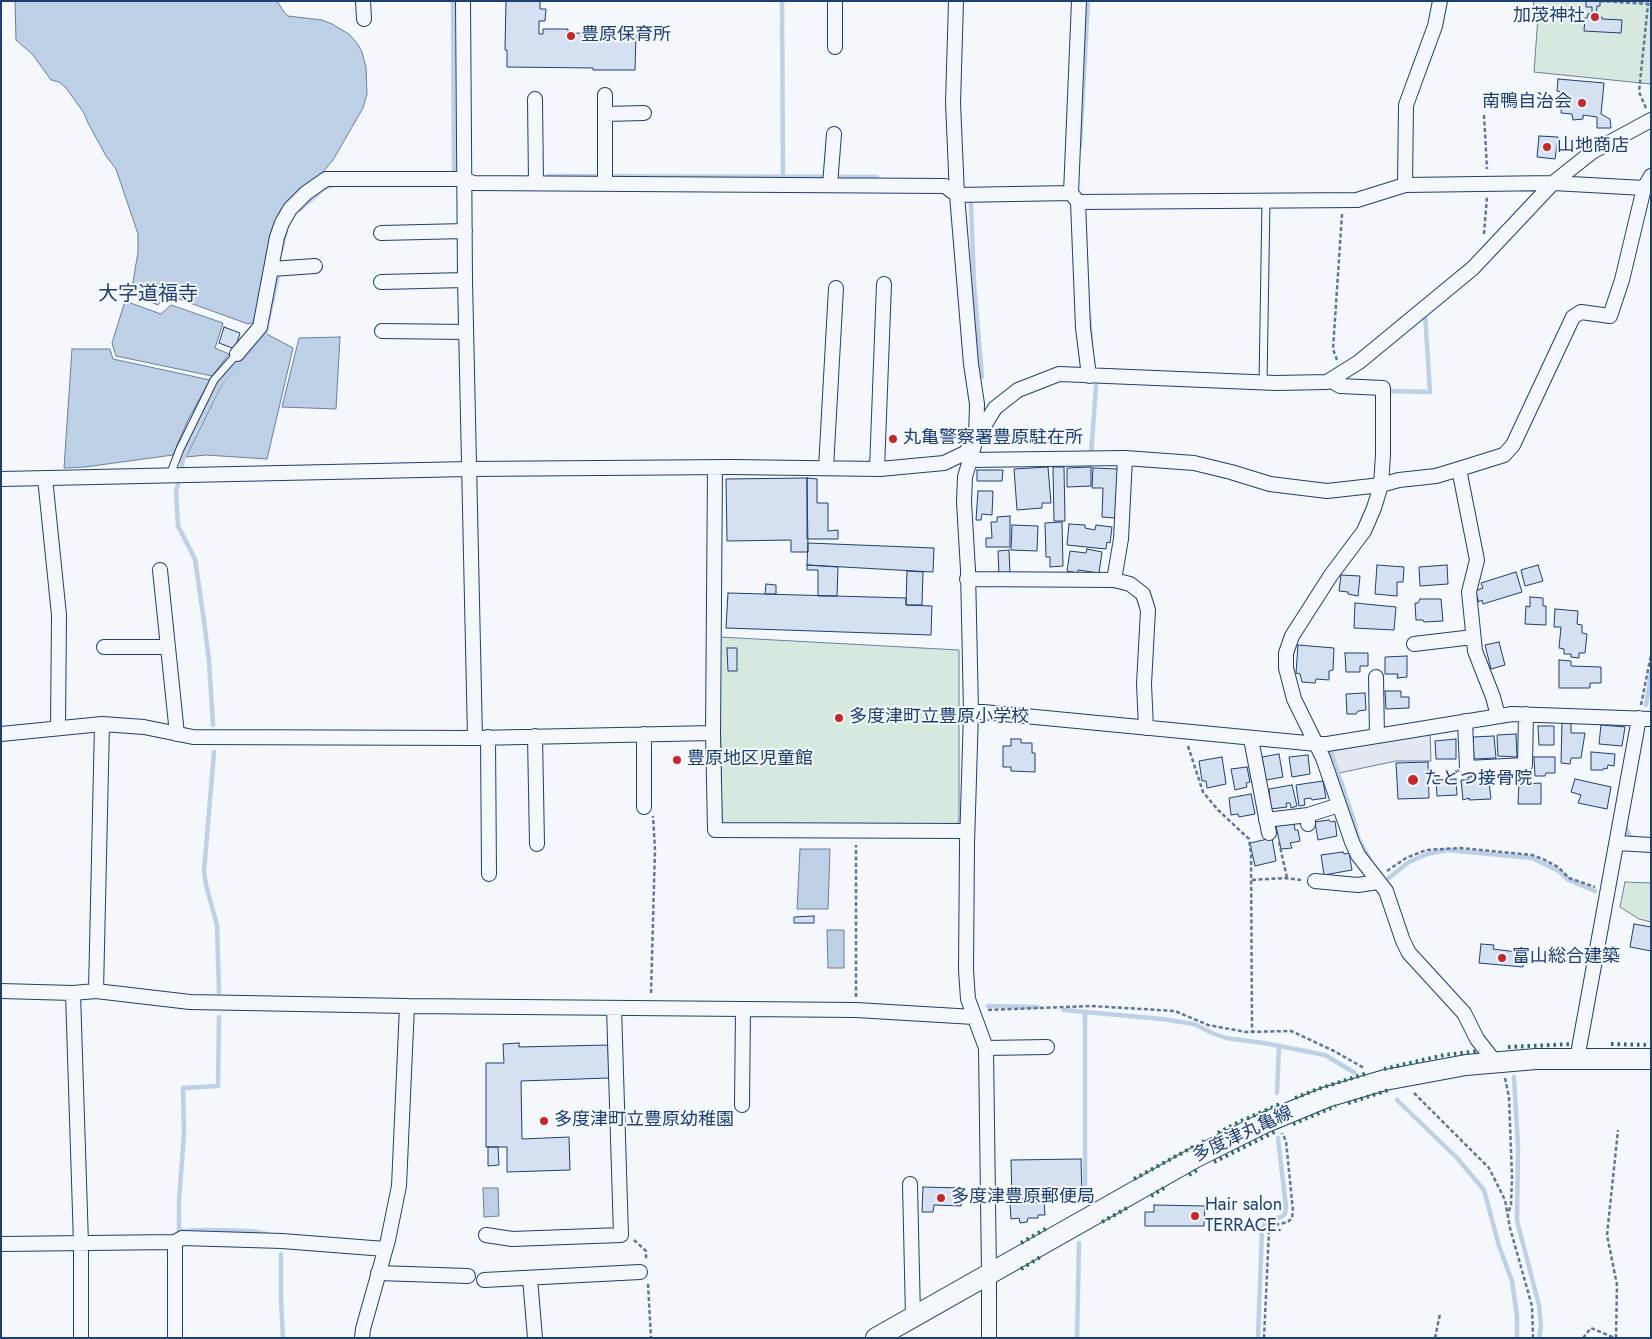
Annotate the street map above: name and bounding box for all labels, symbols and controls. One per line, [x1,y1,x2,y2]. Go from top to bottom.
place label: 加茂神社 [1513,6,1585,28]
marker: 加茂神社 [1589,11,1601,23]
place label: 豊原保育所 [581,25,671,47]
marker: 豊原保育所 [565,30,577,42]
place label: 南鴨自治会 [1482,92,1572,114]
marker: 南鴨自治会 [1576,97,1588,109]
place label: 山地商店 [1557,136,1629,158]
marker: 山地商店 [1541,141,1553,153]
district label: 大字道福寺 [98,283,198,307]
place label: 丸亀警察署豊原駐在所 [903,428,1083,450]
marker: 丸亀警察署豊原駐在所 [887,433,899,445]
place label: 多度津町立豊原小学校 [849,707,1029,729]
marker: 多度津町立豊原小学校 [833,712,845,724]
place label: 豊原地区児童館 [687,749,813,771]
marker: 豊原地区児童館 [671,754,683,766]
place label: たどつ接骨院 [1424,769,1532,791]
marker: たどつ接骨院 [1406,773,1420,787]
place label: 富山総合建築 [1512,947,1620,969]
marker: 富山総合建築 [1496,952,1508,964]
street label: 多度津丸亀線 [1189,1102,1297,1168]
place label: 多度津町立豊原幼稚園 [554,1110,734,1132]
marker: 多度津町立豊原幼稚園 [538,1115,550,1127]
place label: 多度津豊原郵便局 [951,1187,1095,1209]
marker: 多度津豊原郵便局 [935,1192,947,1204]
place label: Hair salon TERRACE. [1205,1195,1282,1238]
marker: Hair salon TERRACE. [1189,1210,1201,1222]

